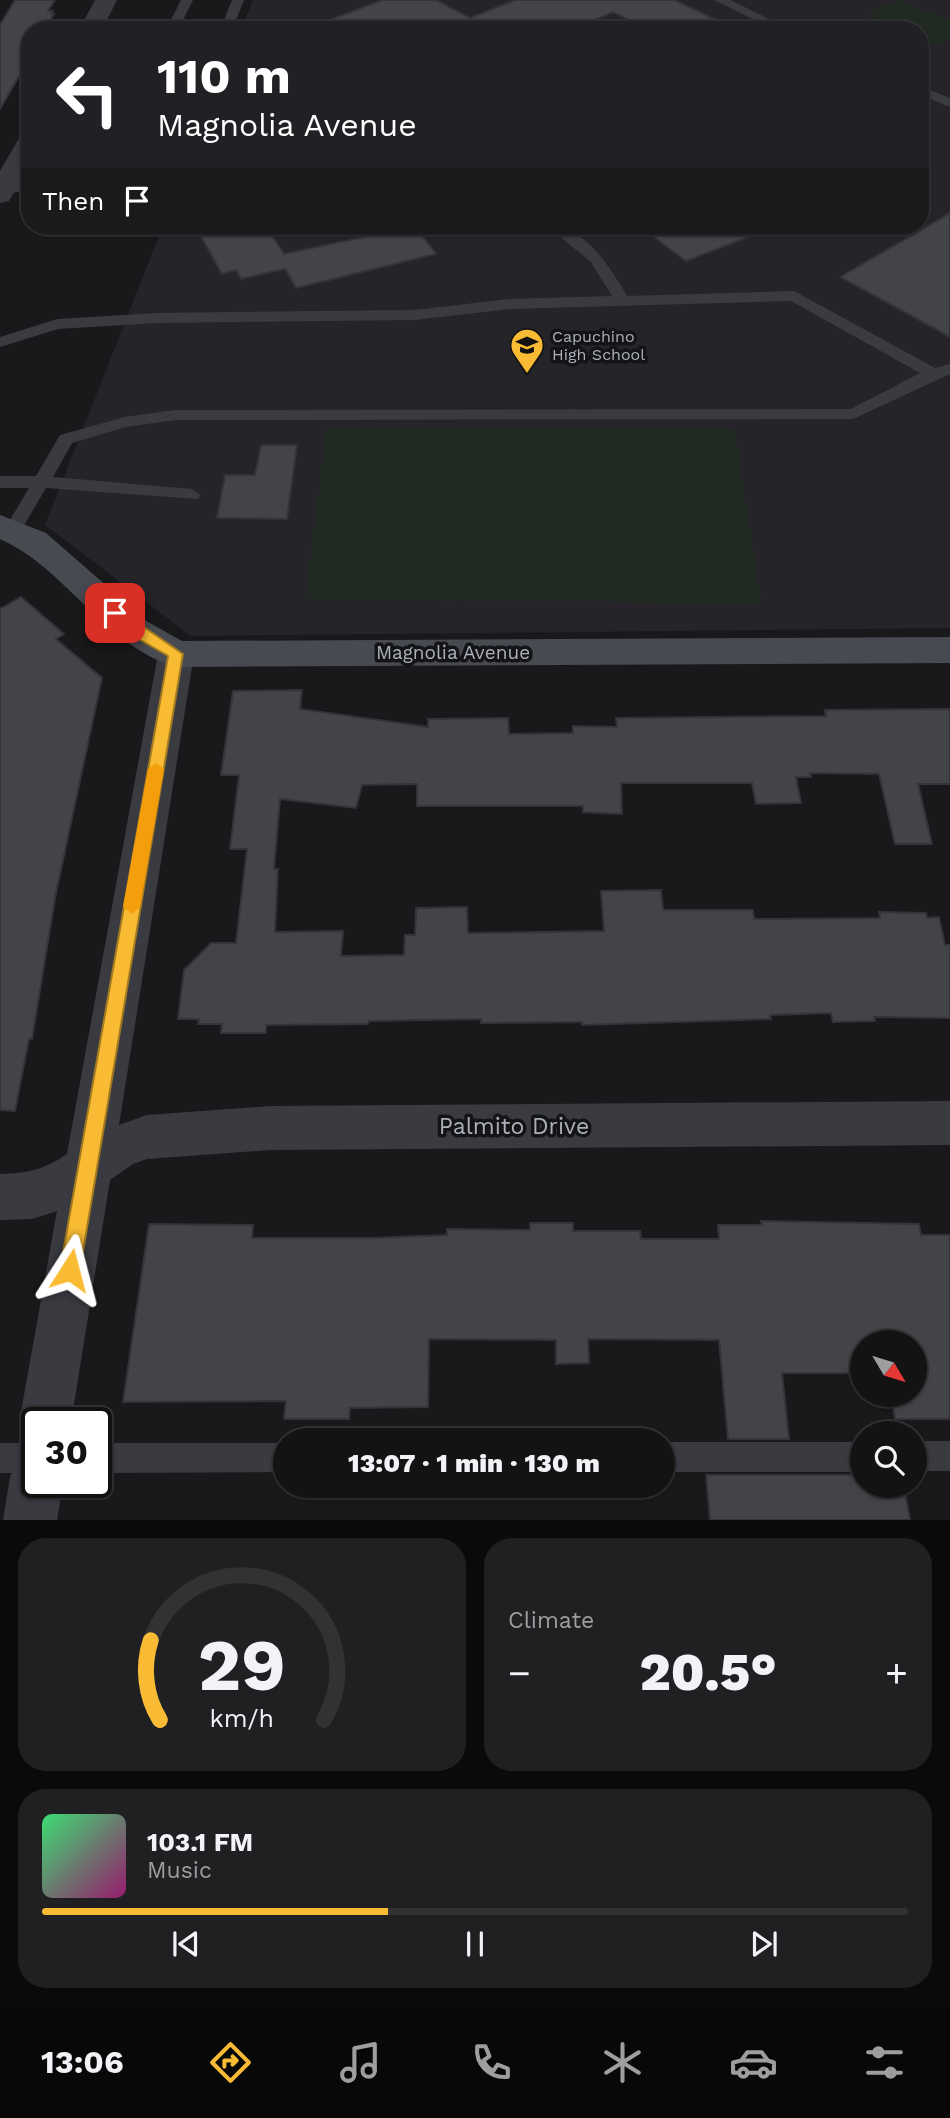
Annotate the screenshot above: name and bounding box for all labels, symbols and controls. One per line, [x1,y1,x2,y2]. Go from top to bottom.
text: 110 m [157,47,291,105]
icon: left [42,49,133,140]
text: Magnolia Avenue [157,106,417,144]
icon: arrive [118,182,156,220]
text: Then [42,186,104,216]
school or university icon: Capuchino High School [508,326,546,375]
place label: Capuchino High School [552,327,645,364]
pin [85,583,145,643]
icon: arrive [96,594,134,632]
street label: Magnolia Avenue [376,641,530,664]
street label: Palmito Drive [439,1113,589,1140]
position arrow [33,1233,107,1307]
north arrow [850,1330,928,1407]
map controls [850,1330,927,1498]
speed limit sign: 30 [21,1407,112,1498]
button: search [850,1421,927,1498]
text: 13:07 · 1 min · 130 m [348,1448,600,1478]
text: Climate [508,1607,594,1634]
text: 29 [198,1623,286,1709]
text: 20.5° [639,1642,777,1703]
text: − [508,1651,531,1695]
text: + [885,1651,908,1695]
text: km/h [210,1704,274,1733]
text: 103.1 FM [147,1827,253,1857]
text: Music [147,1857,212,1884]
icon: previous [167,1925,205,1963]
icon: pause [456,1925,494,1963]
icon: next [745,1925,783,1963]
icon: directions [206,2038,255,2087]
icon: music [336,2038,385,2087]
icon: phone [467,2038,516,2087]
icon: climate [598,2038,647,2087]
icon: car [729,2038,778,2087]
icon: filters [860,2038,909,2087]
text: 13:06 [41,2043,124,2081]

